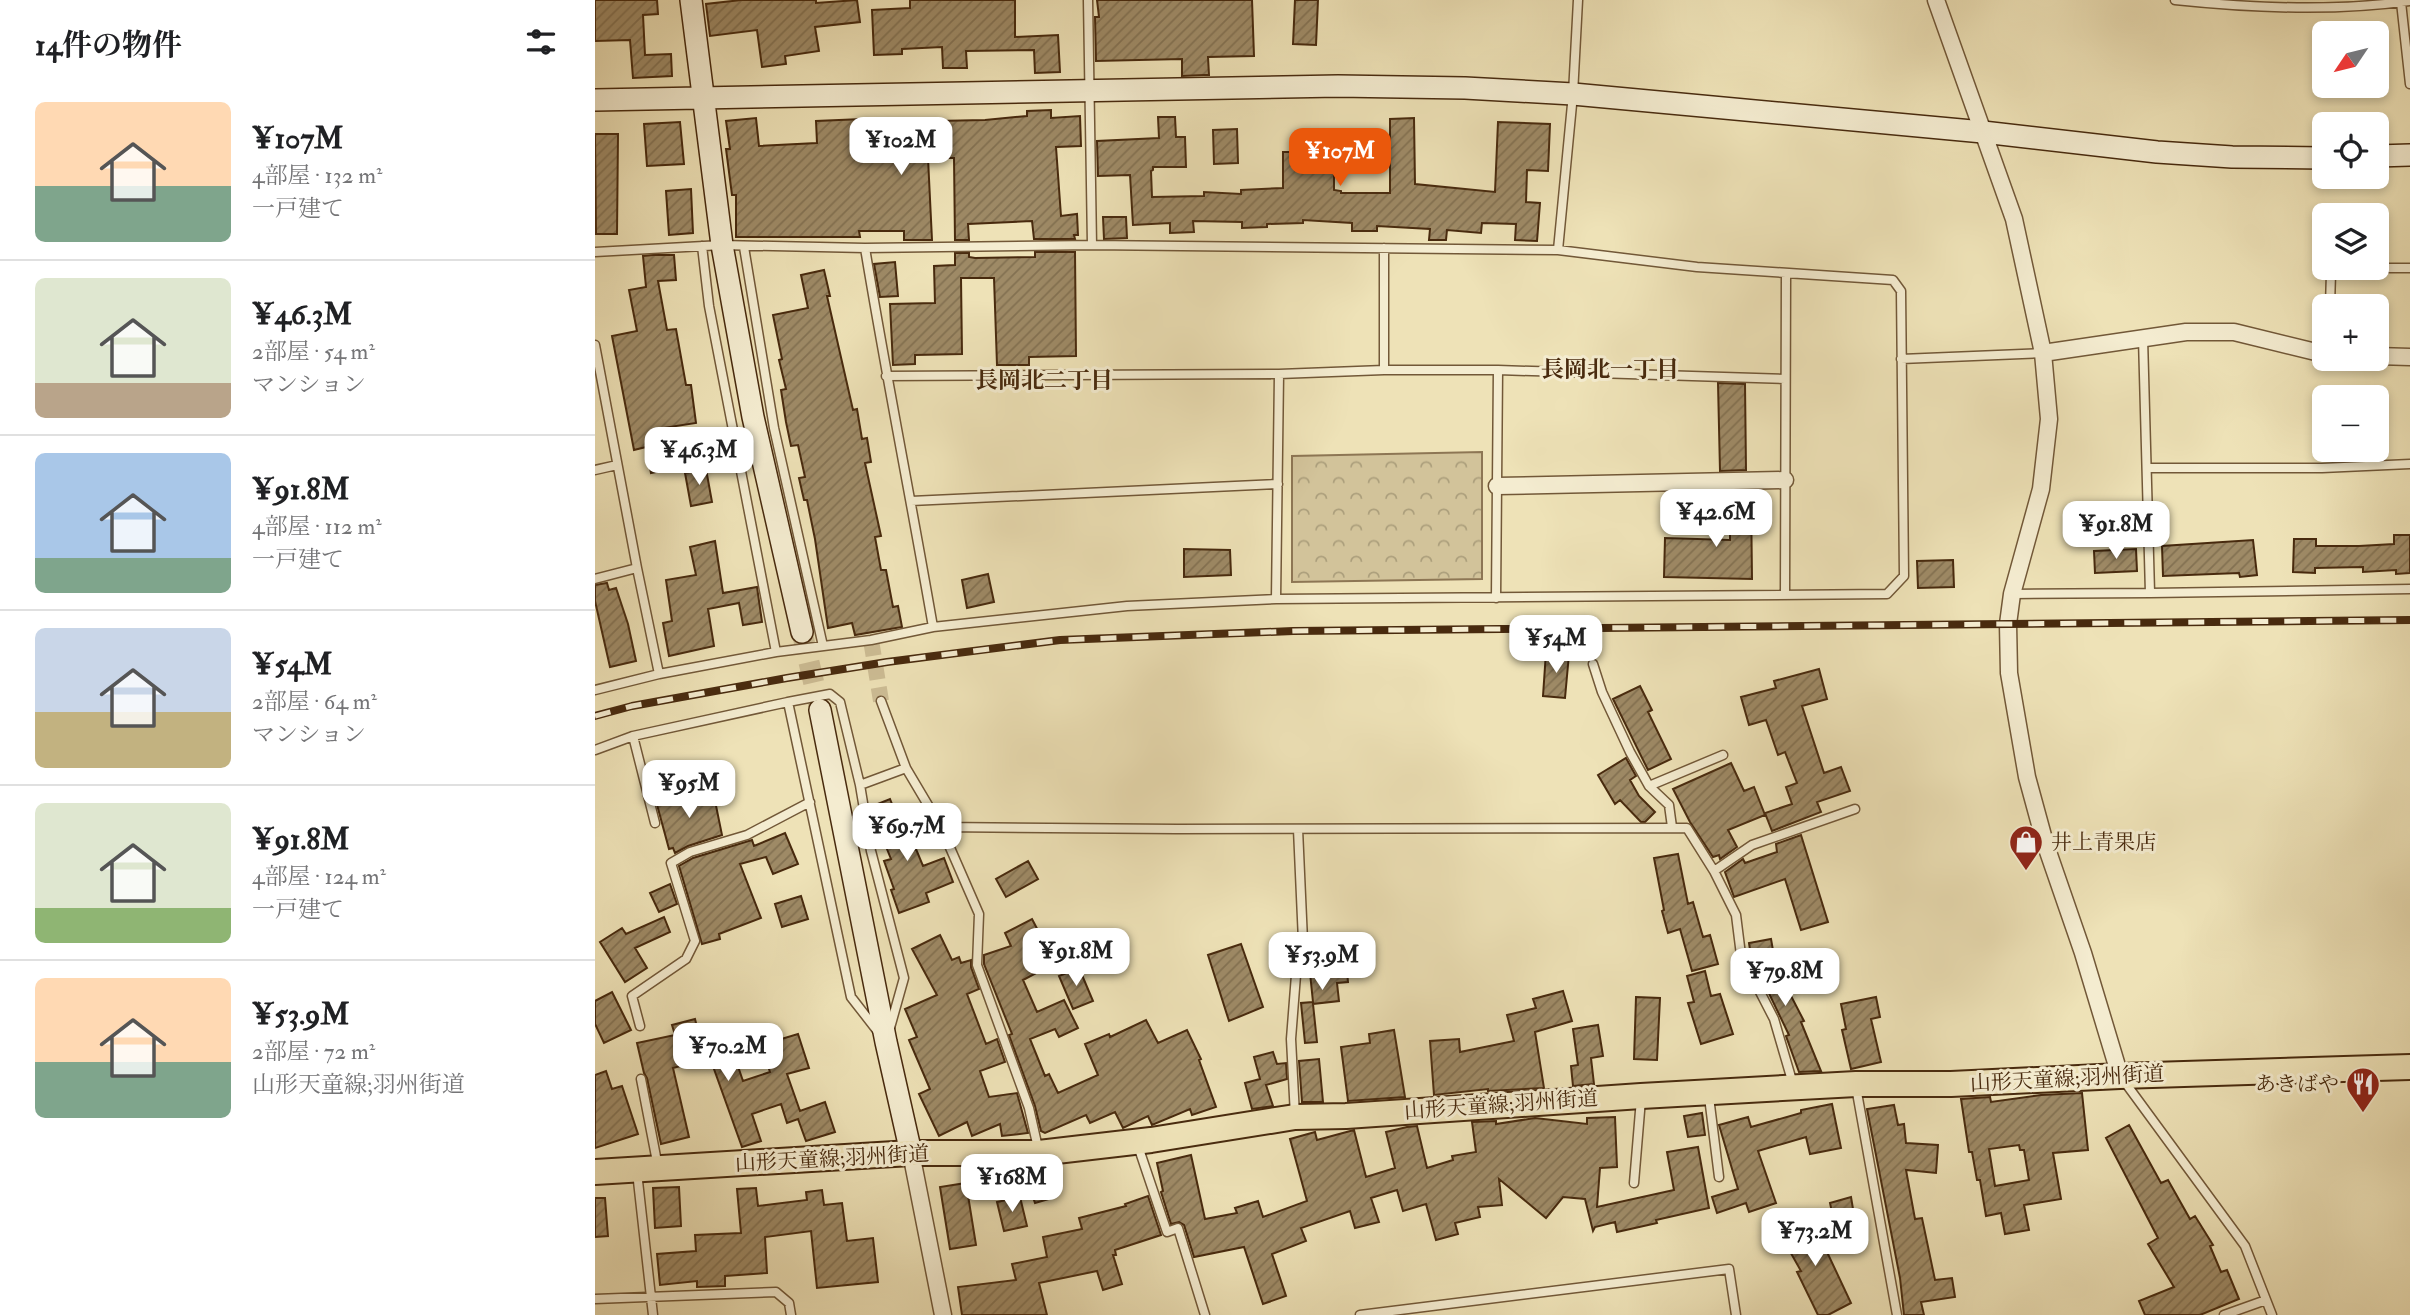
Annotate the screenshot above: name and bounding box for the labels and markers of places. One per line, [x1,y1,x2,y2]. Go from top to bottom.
pin: ¥102M [852,118,950,177]
pin: ¥107M [1291,128,1389,188]
pin: ¥46.3M [642,428,756,487]
pin: ¥42.6M [1659,490,1773,549]
pin: ¥91.8M [2059,502,2173,561]
pin: ¥54M [1515,616,1597,675]
pin: ¥95M [648,760,730,820]
pin: ¥69.7M [850,804,964,863]
shop icon: 井上青果店 [2007,823,2045,872]
place label: 井上青果店 [2051,829,2156,856]
pin: ¥91.8M [1019,928,1133,988]
pin: ¥53.9M [1265,932,1379,992]
pin: ¥79.8M [1728,948,1842,1008]
pin: ¥70.2M [671,1024,785,1083]
restaurant icon: あきばや [2344,1065,2382,1114]
place label: あきばや [2255,1071,2339,1098]
pin: ¥168M [963,1154,1061,1214]
pin: ¥73.2M [1758,1208,1872,1268]

